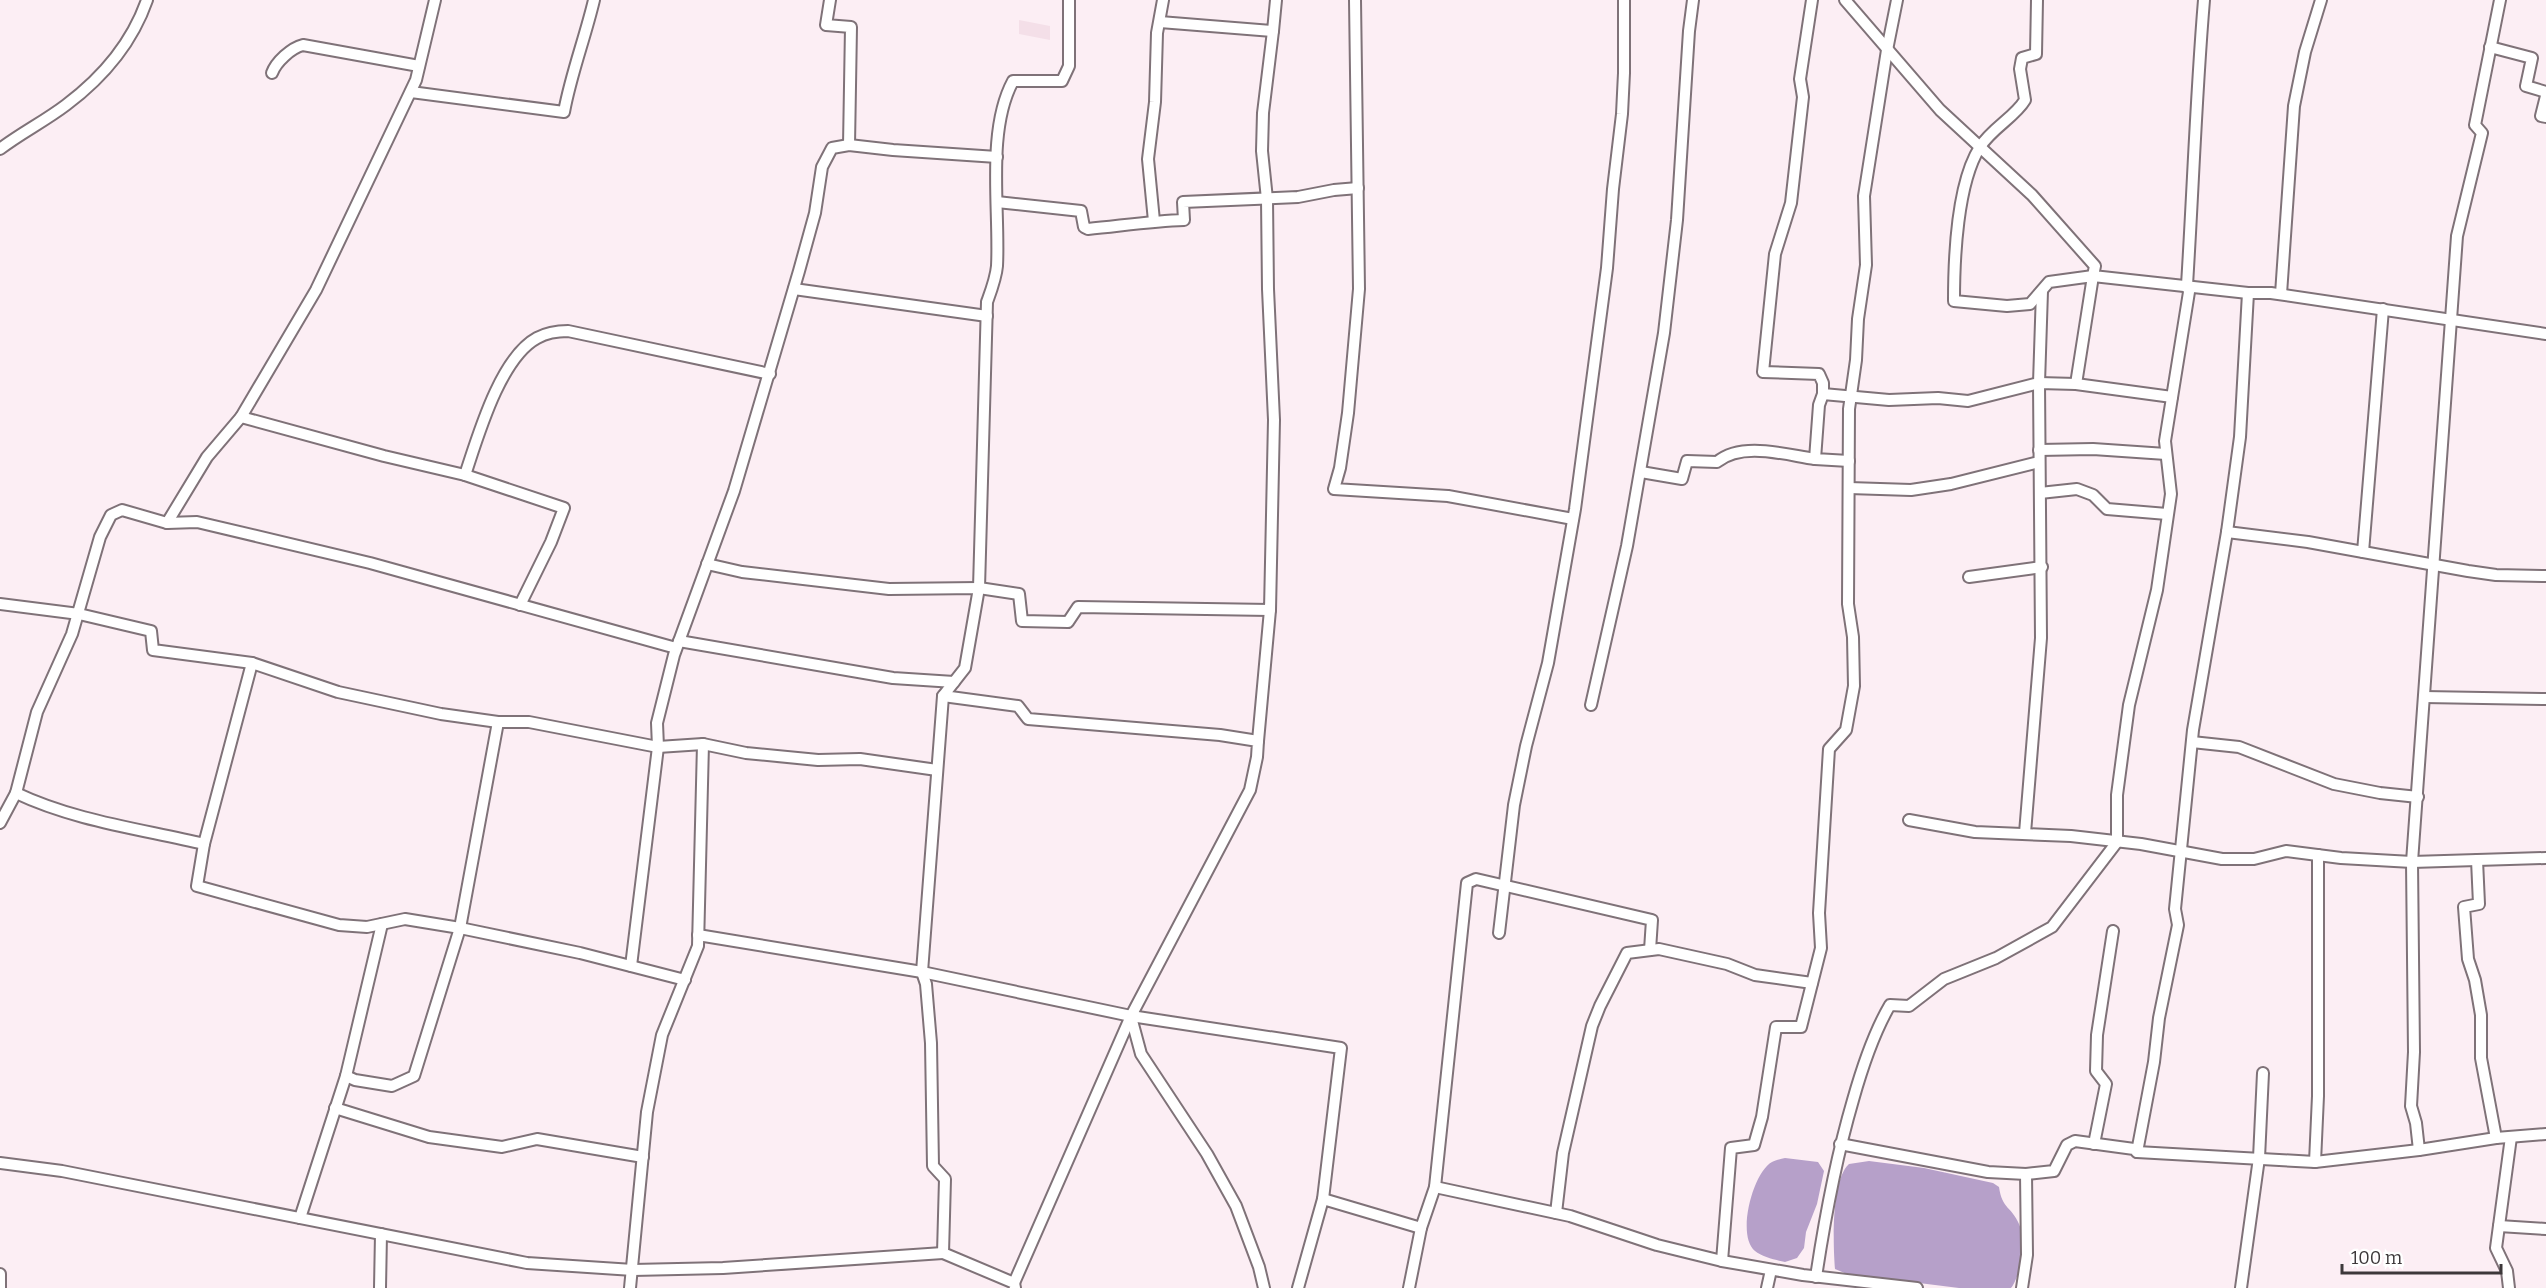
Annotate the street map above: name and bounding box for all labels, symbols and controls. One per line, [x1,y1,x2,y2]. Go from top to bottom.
scale bar [2342,1237,2501,1275]
text: 100 m [2351,1247,2402,1269]

